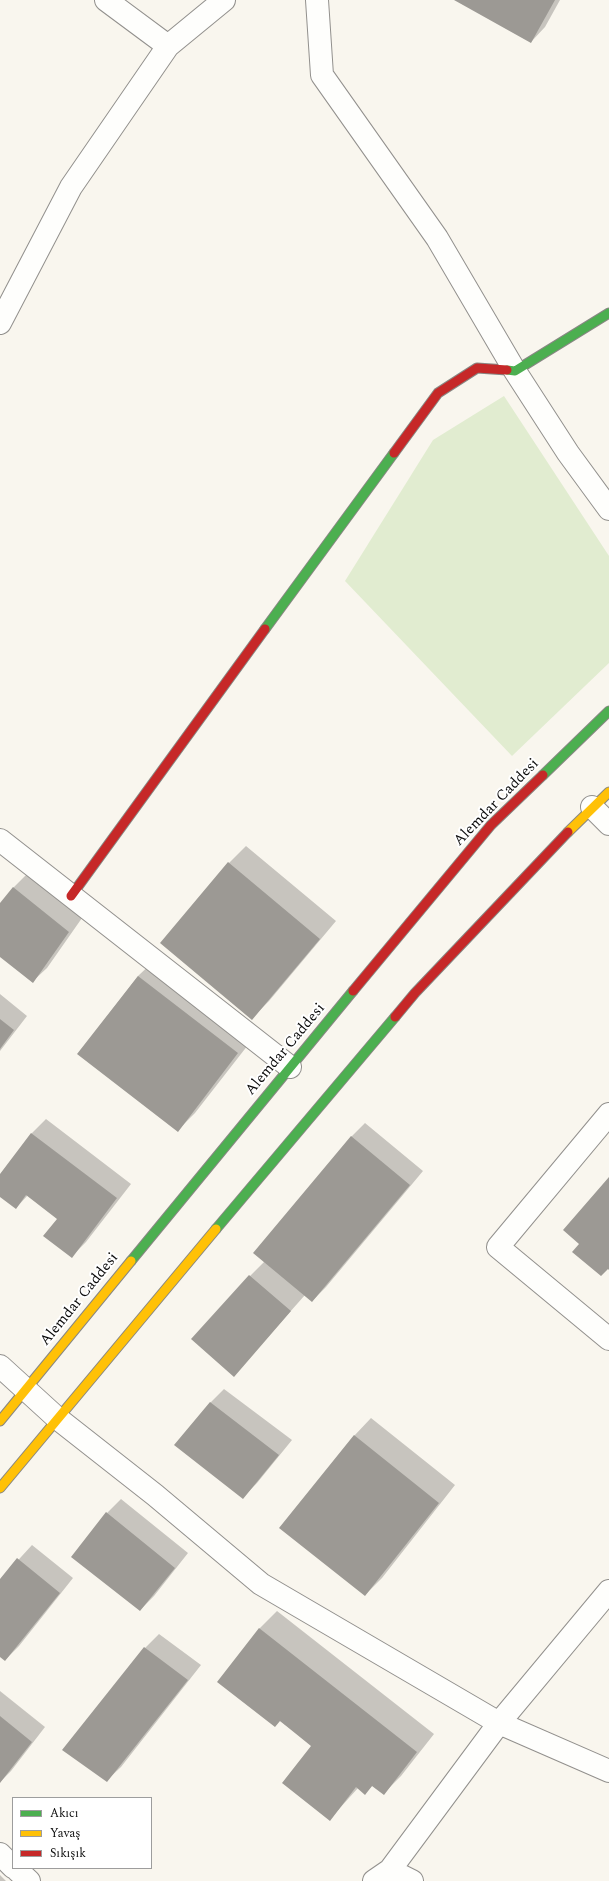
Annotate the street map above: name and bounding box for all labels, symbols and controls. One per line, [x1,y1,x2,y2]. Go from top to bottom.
street label: Alemdar Caddesi [451,756,543,850]
street label: Alemdar Caddesi [242,1000,330,1100]
street label: Alemdar Caddesi [37,1250,123,1350]
legend [12,1797,152,1869]
text: Akıcı [50,1804,79,1823]
text: Yavaş [50,1824,80,1843]
text: Sıkışık [50,1844,86,1863]

